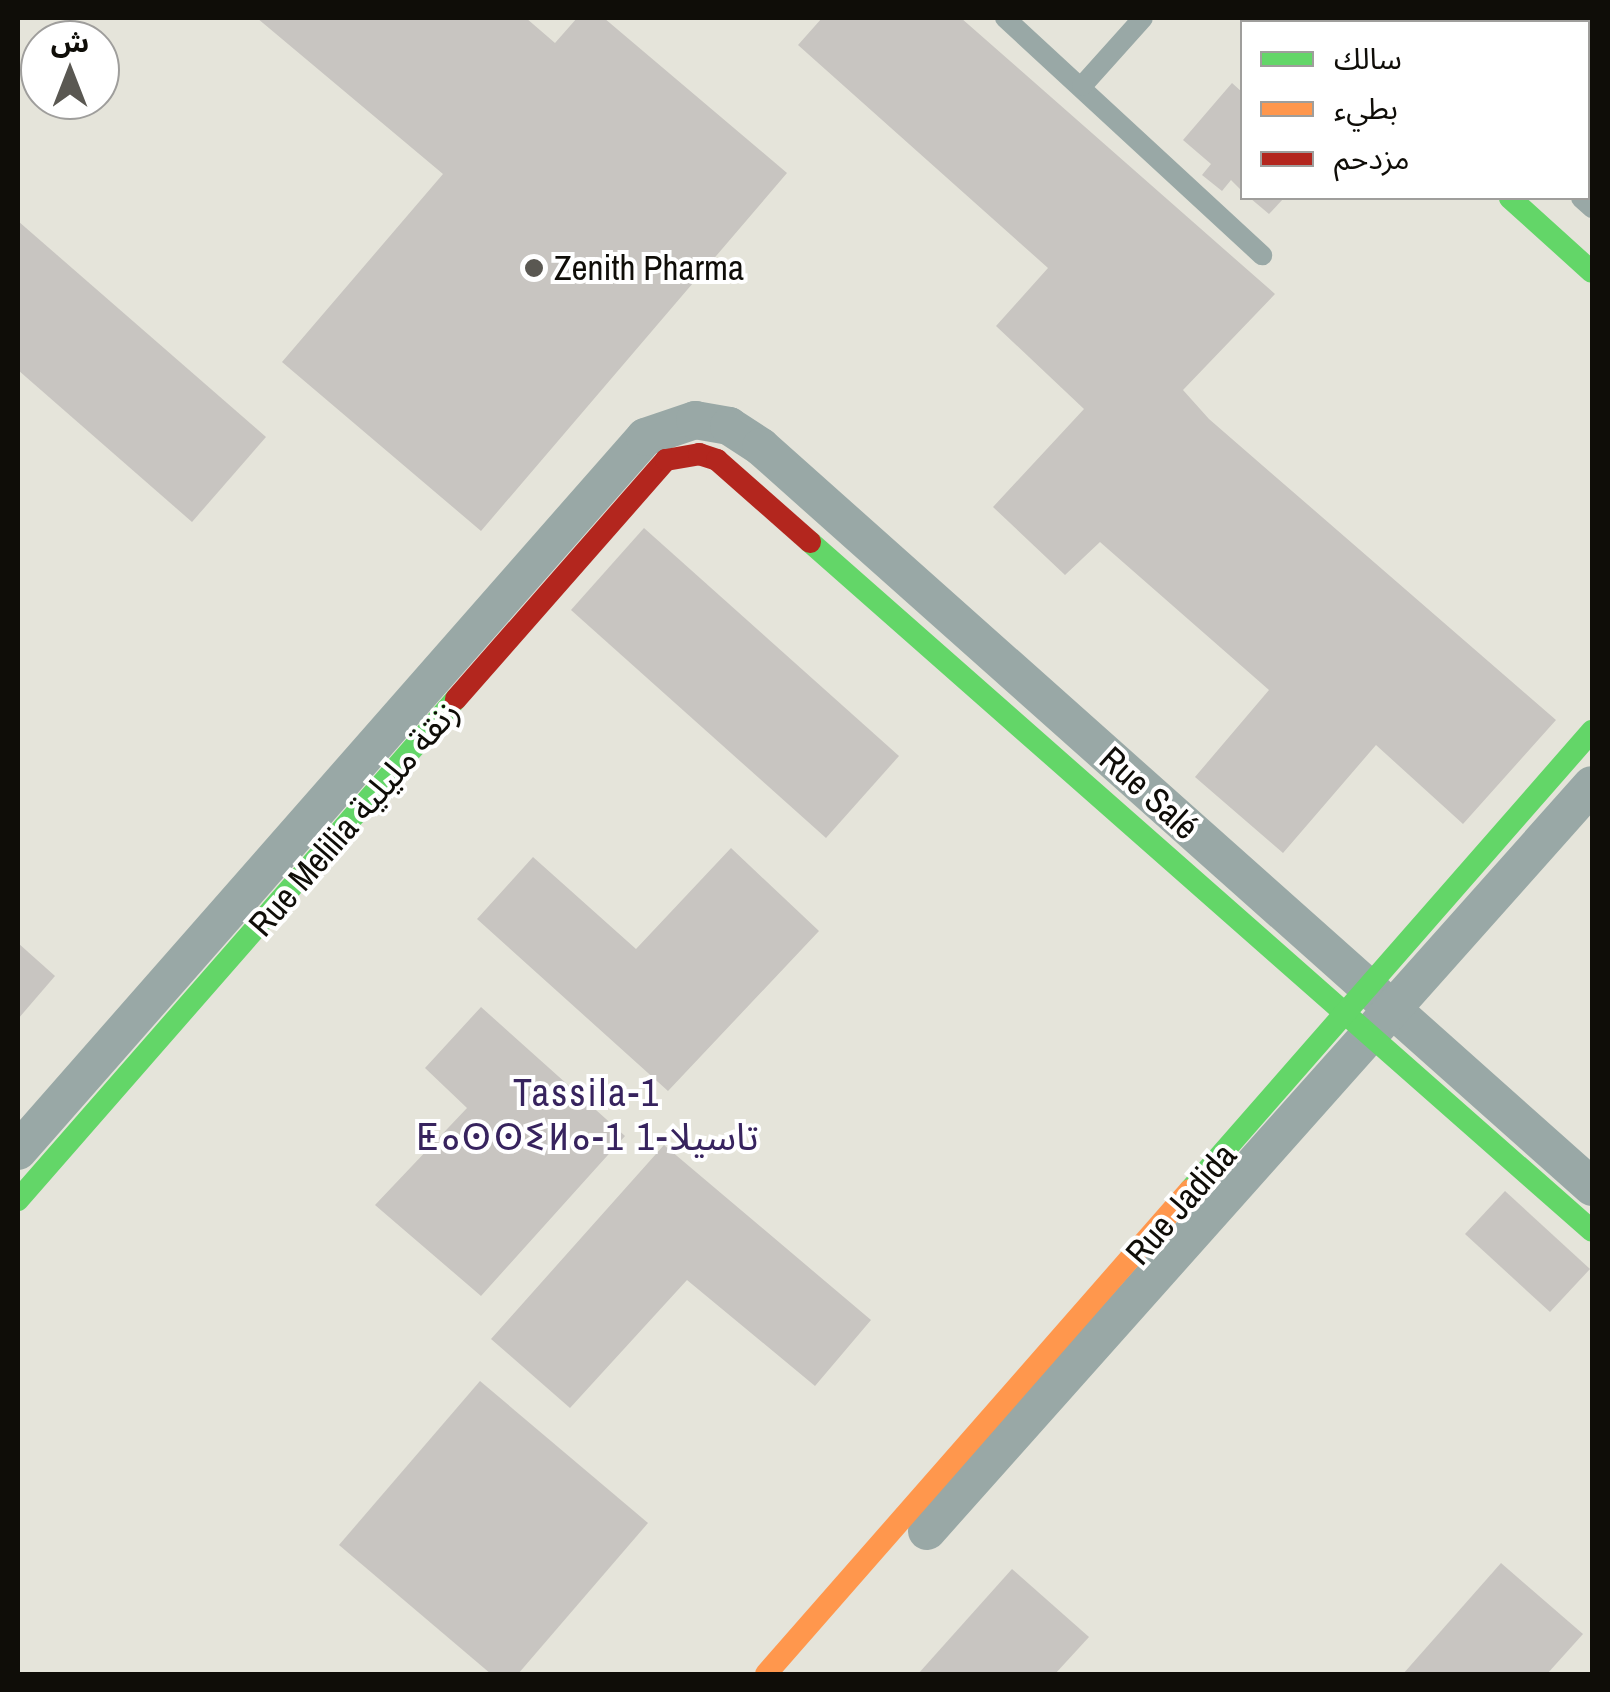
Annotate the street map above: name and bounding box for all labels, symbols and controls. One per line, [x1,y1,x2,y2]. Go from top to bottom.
north arrow [20,20,120,120]
legend [1240,20,1590,200]
text: ش [51,23,89,61]
text: سالك [1334,38,1402,78]
text: بطيء [1334,88,1398,128]
text: مزدحم [1334,138,1410,178]
place label: Zenith Pharma [554,247,744,289]
marker: Zenith Pharma [523,257,545,279]
street label: Rue Melilia زنقة مليلية [240,691,468,945]
street label: Rue Salé [1091,738,1207,848]
district label: Tassila-1 ⵟⴰⵙⵙⵉⵍⴰ-1 1-تاسيلا [430,1070,744,1160]
street label: Rue Jadida [1117,1135,1245,1273]

